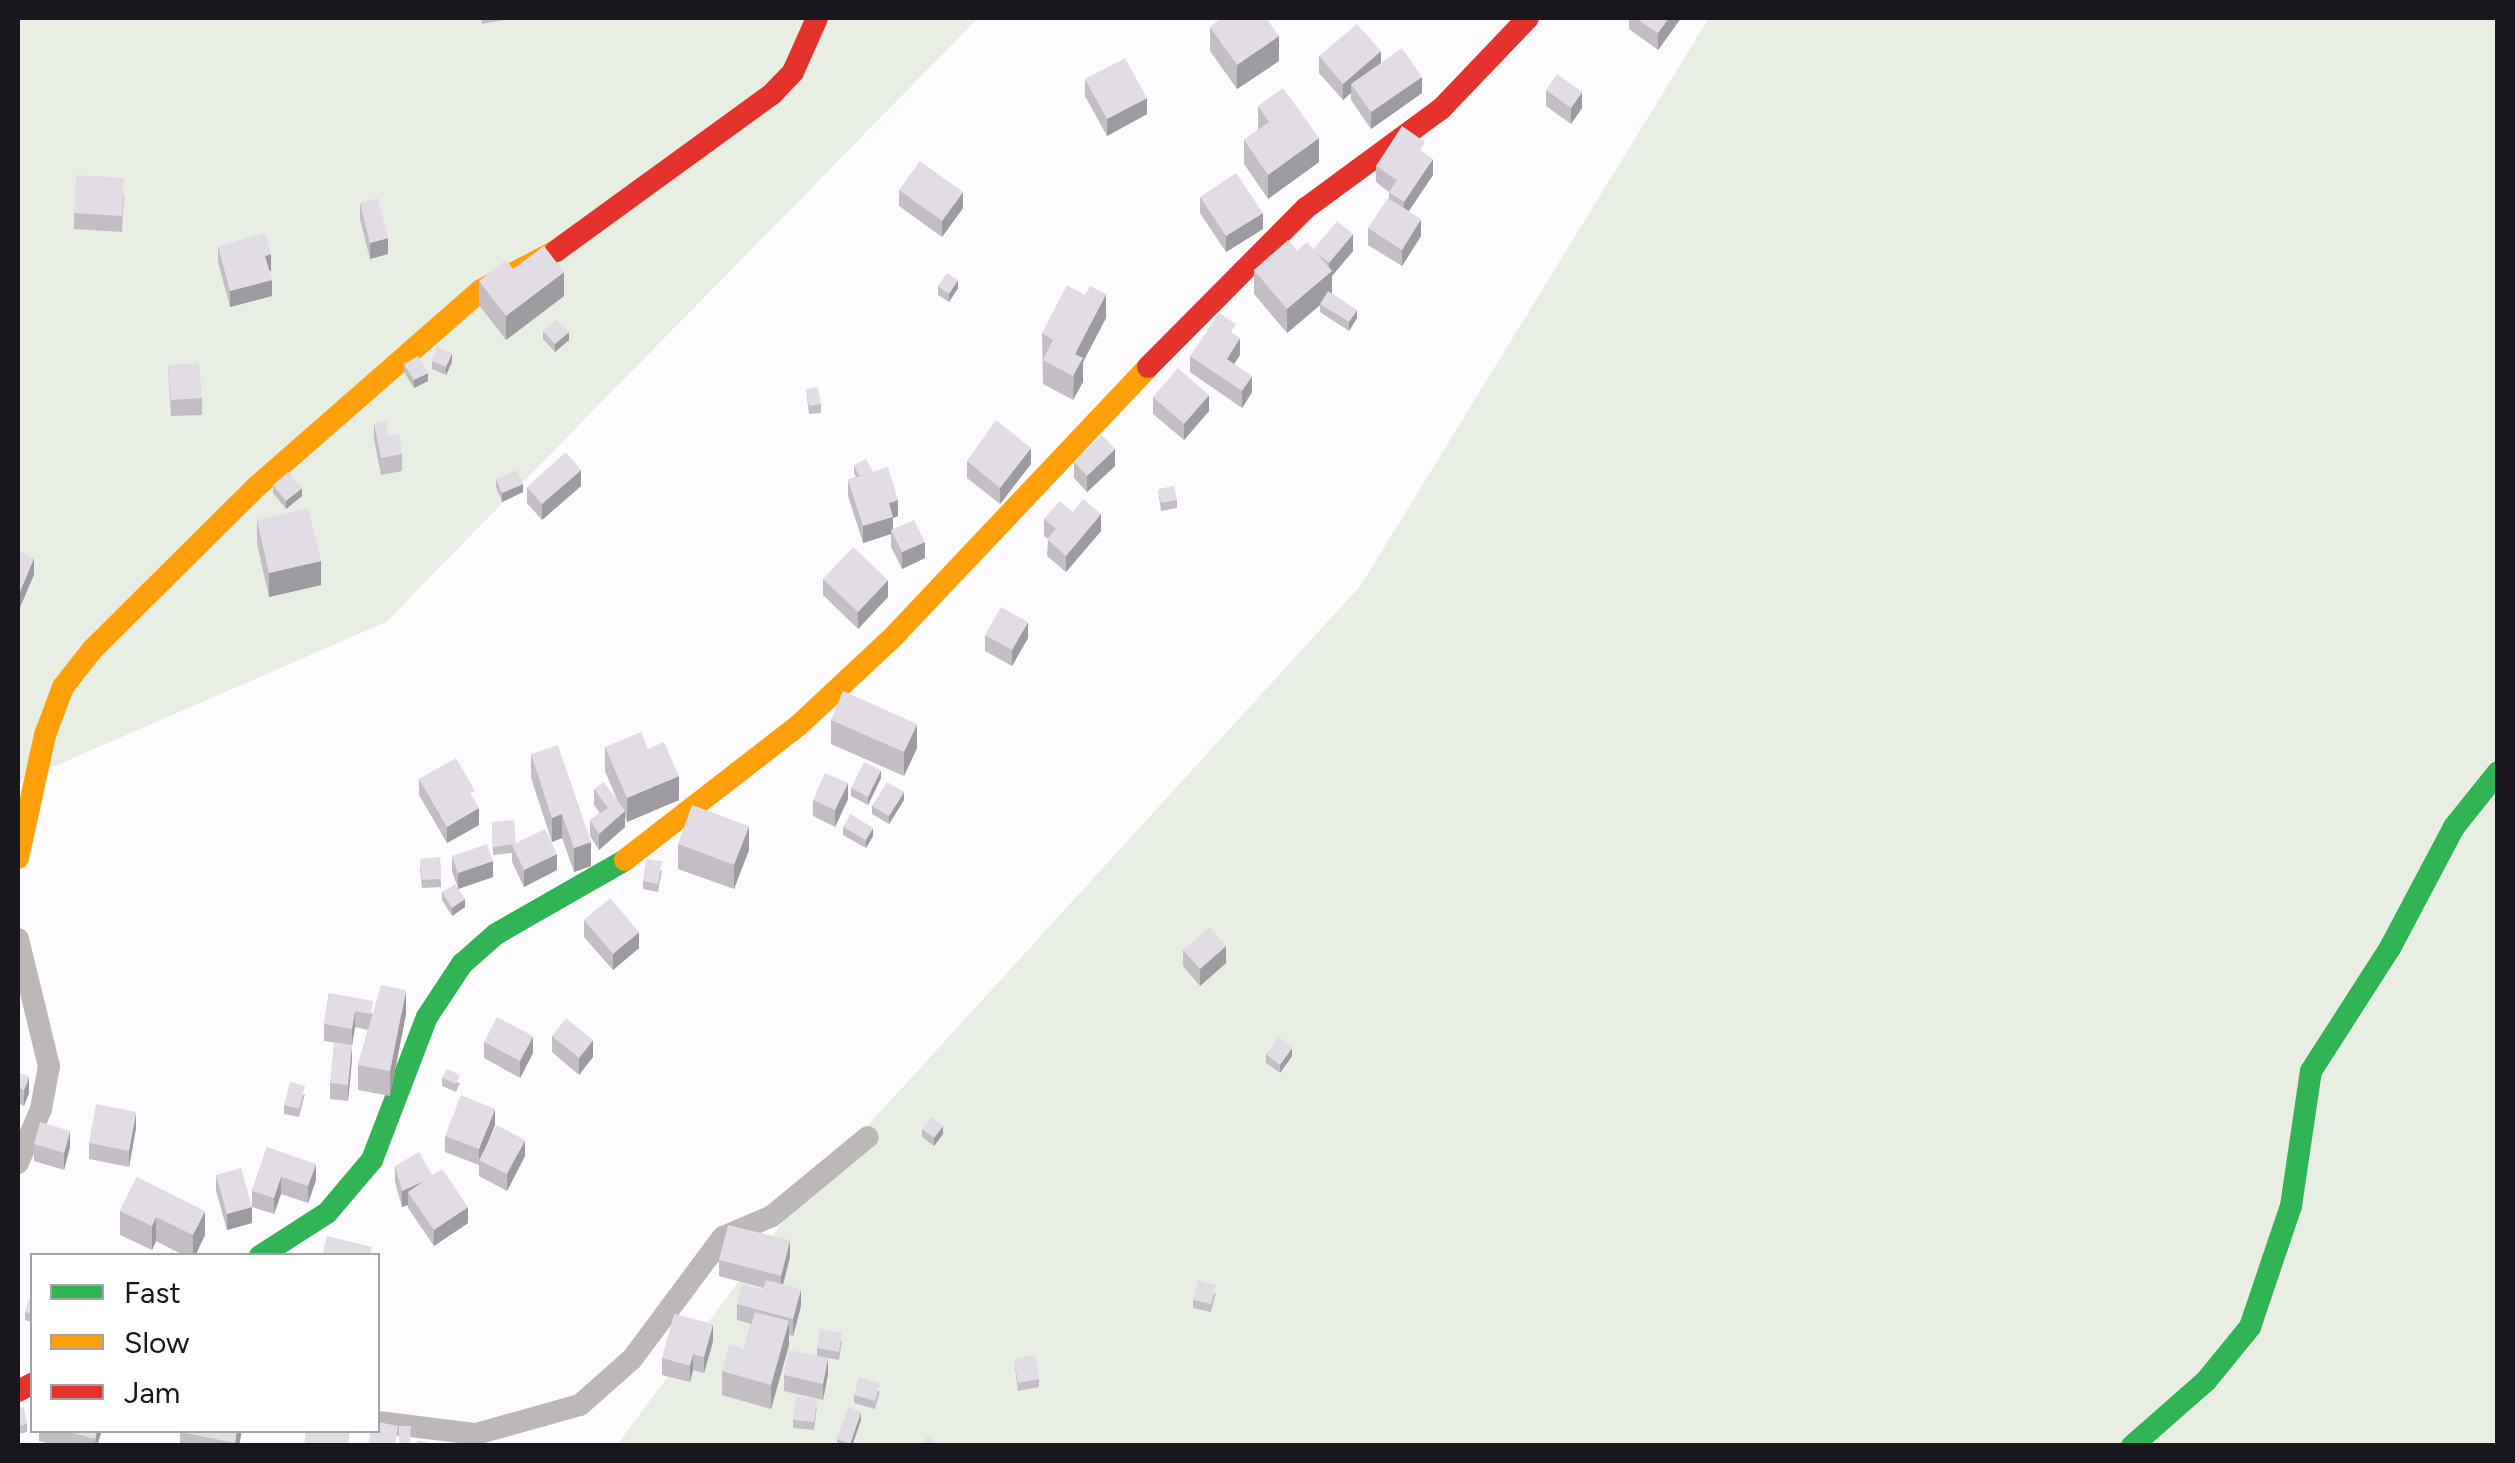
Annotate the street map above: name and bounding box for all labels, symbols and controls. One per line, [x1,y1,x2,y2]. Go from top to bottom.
legend [30,1253,380,1433]
text: Fast [124,1274,181,1311]
text: Slow [124,1324,190,1361]
text: Jam [124,1374,180,1411]

